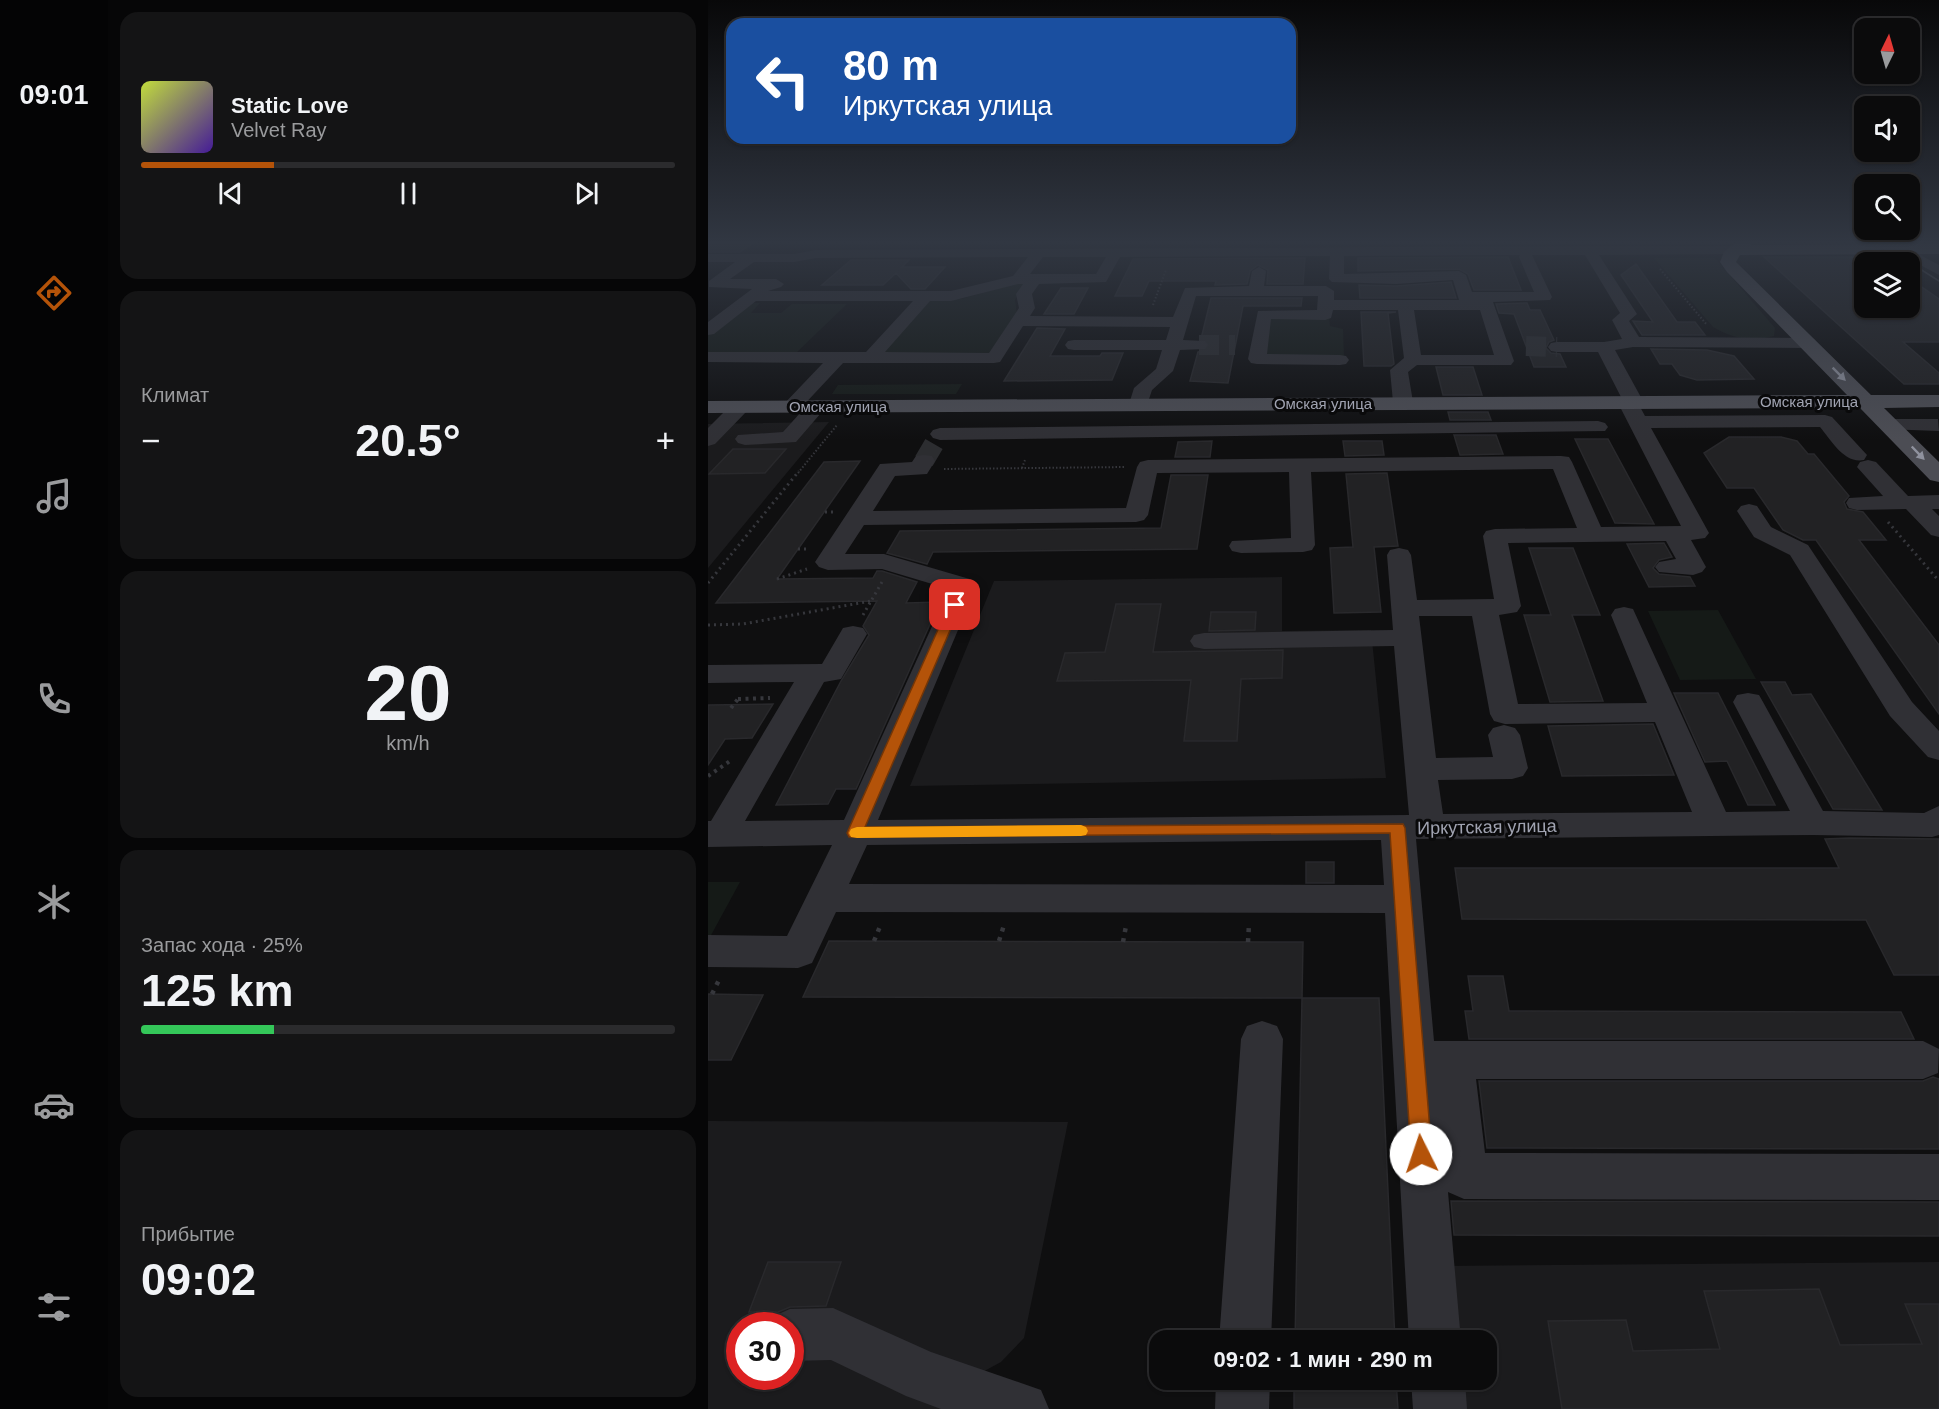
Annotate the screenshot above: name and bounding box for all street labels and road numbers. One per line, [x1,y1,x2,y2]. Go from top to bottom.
street label: Омская улица [1760,393,1859,410]
street label: Омская улица [1274,395,1373,412]
street label: Омская улица [789,398,888,415]
street label: Иркутская улица [1417,816,1558,838]

